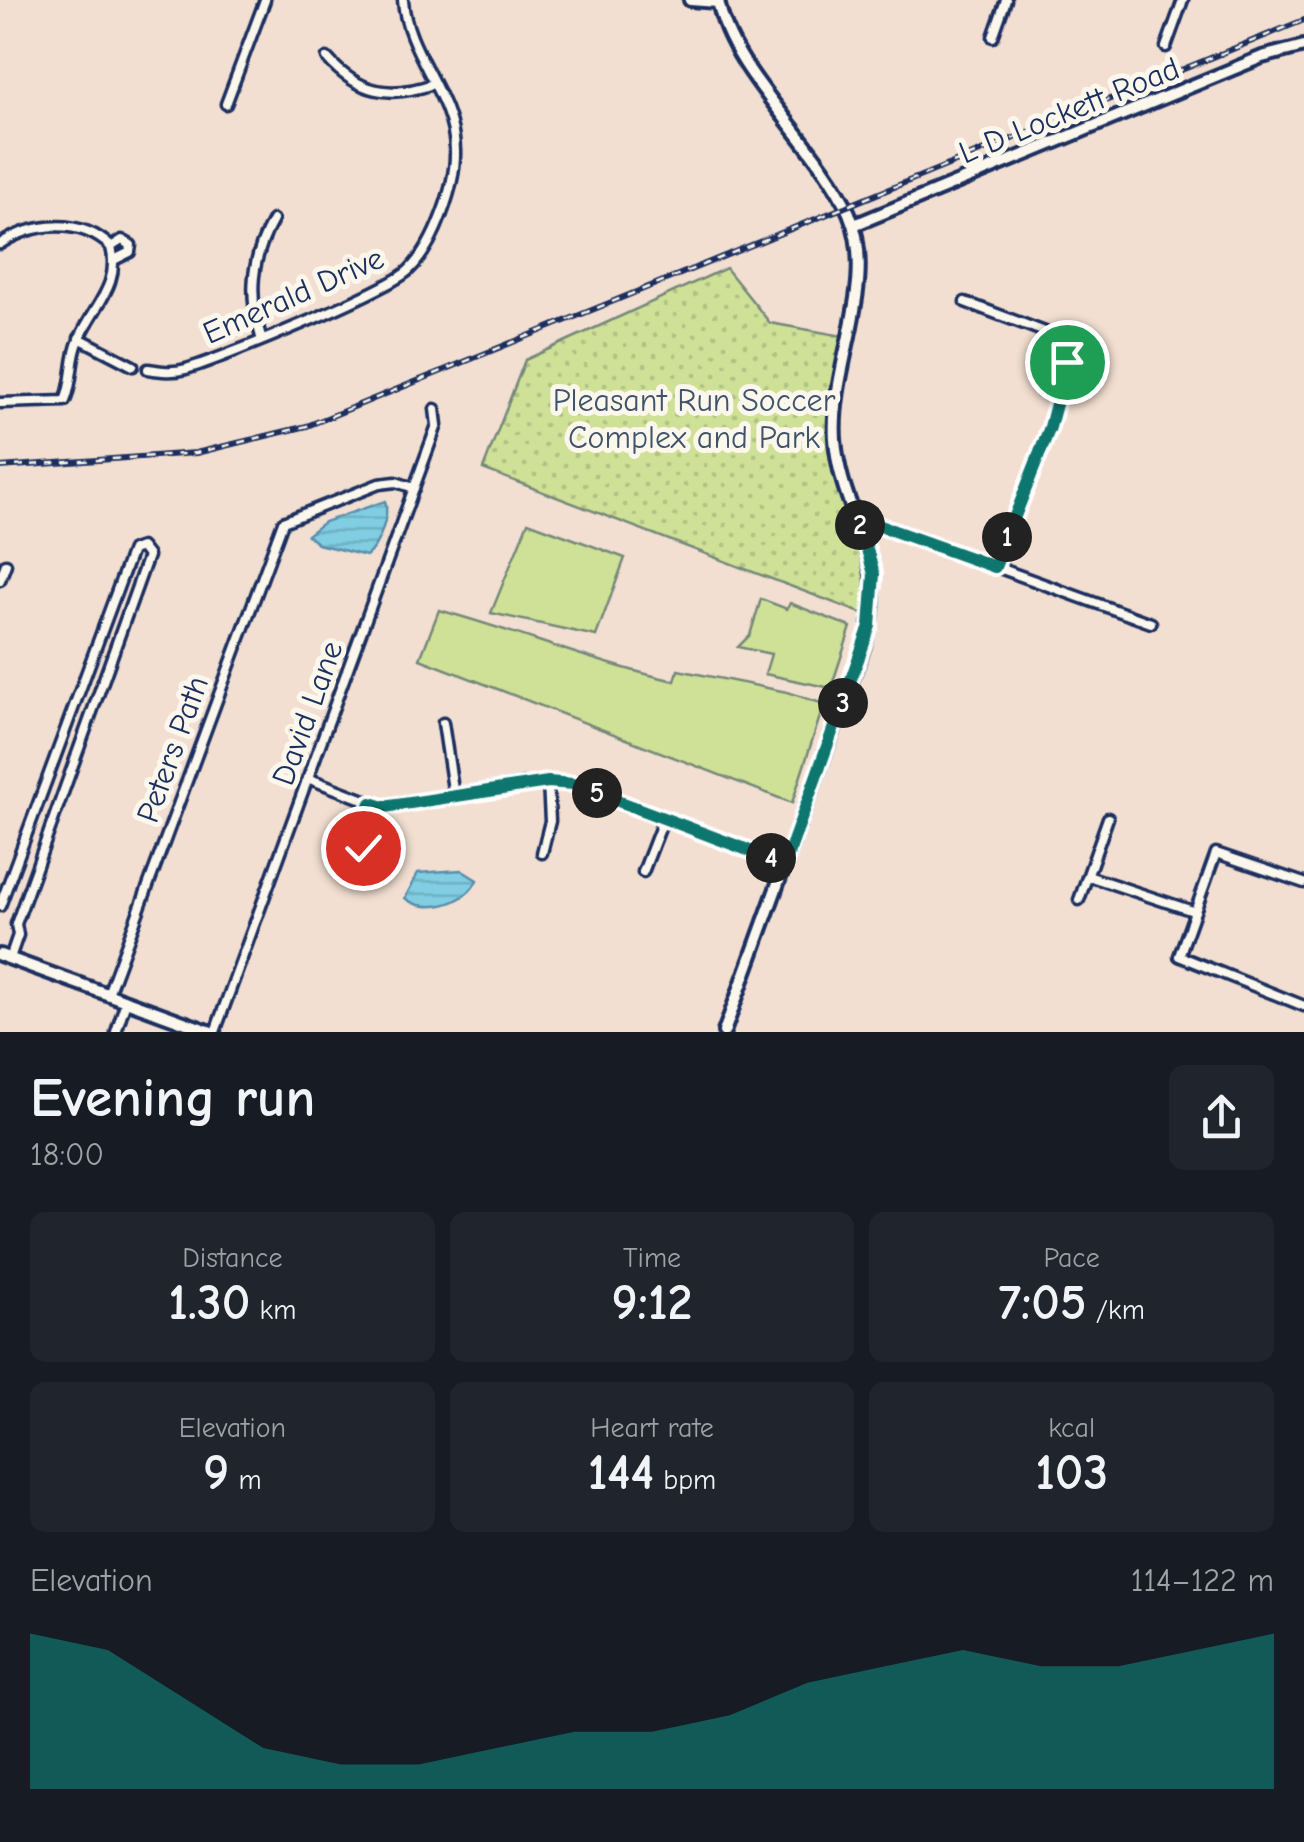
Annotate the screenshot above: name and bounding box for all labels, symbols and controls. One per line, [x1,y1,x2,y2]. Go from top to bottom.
street label: L D Lockett Road [954,49,1185,171]
street label: Emerald Drive [197,239,389,352]
pin [1025,320,1110,405]
icon: arrive [1040,335,1095,390]
park label: Pleasant Run Soccer Complex and Park [553,382,836,456]
pin: 2 [835,500,885,550]
text: 2 [853,509,867,541]
pin: 1 [982,512,1032,562]
text: 1 [1001,521,1013,553]
street label: David Lane [264,636,351,790]
street label: Peters Path [129,671,216,827]
pin: 3 [818,678,868,728]
text: 3 [836,687,850,719]
pin: 5 [572,768,622,818]
text: 5 [590,777,604,809]
pin [321,806,406,891]
icon: check [336,821,391,876]
pin: 4 [746,833,796,883]
text: 4 [764,842,778,874]
button: share [1169,1065,1274,1170]
text: Evening run [30,1066,315,1130]
text: 18:00 [30,1136,104,1173]
text: Distance [182,1242,282,1274]
text: Time [623,1242,681,1274]
text: Pace [1043,1242,1100,1274]
text: 1.30 [168,1274,250,1332]
text: 9:12 [611,1274,693,1332]
text: 7:05 [999,1274,1087,1332]
text: km [250,1294,296,1326]
text: /km [1087,1294,1145,1326]
text: Elevation [179,1412,286,1444]
text: Heart rate [590,1412,714,1444]
text: kcal [1048,1412,1095,1444]
text: 9 [203,1444,229,1502]
text: 144 [588,1444,654,1502]
text: 103 [1035,1444,1108,1502]
text: m [229,1464,262,1496]
text: bpm [654,1464,716,1496]
text: Elevation [30,1562,153,1599]
text: 114–122 m [1131,1562,1274,1599]

